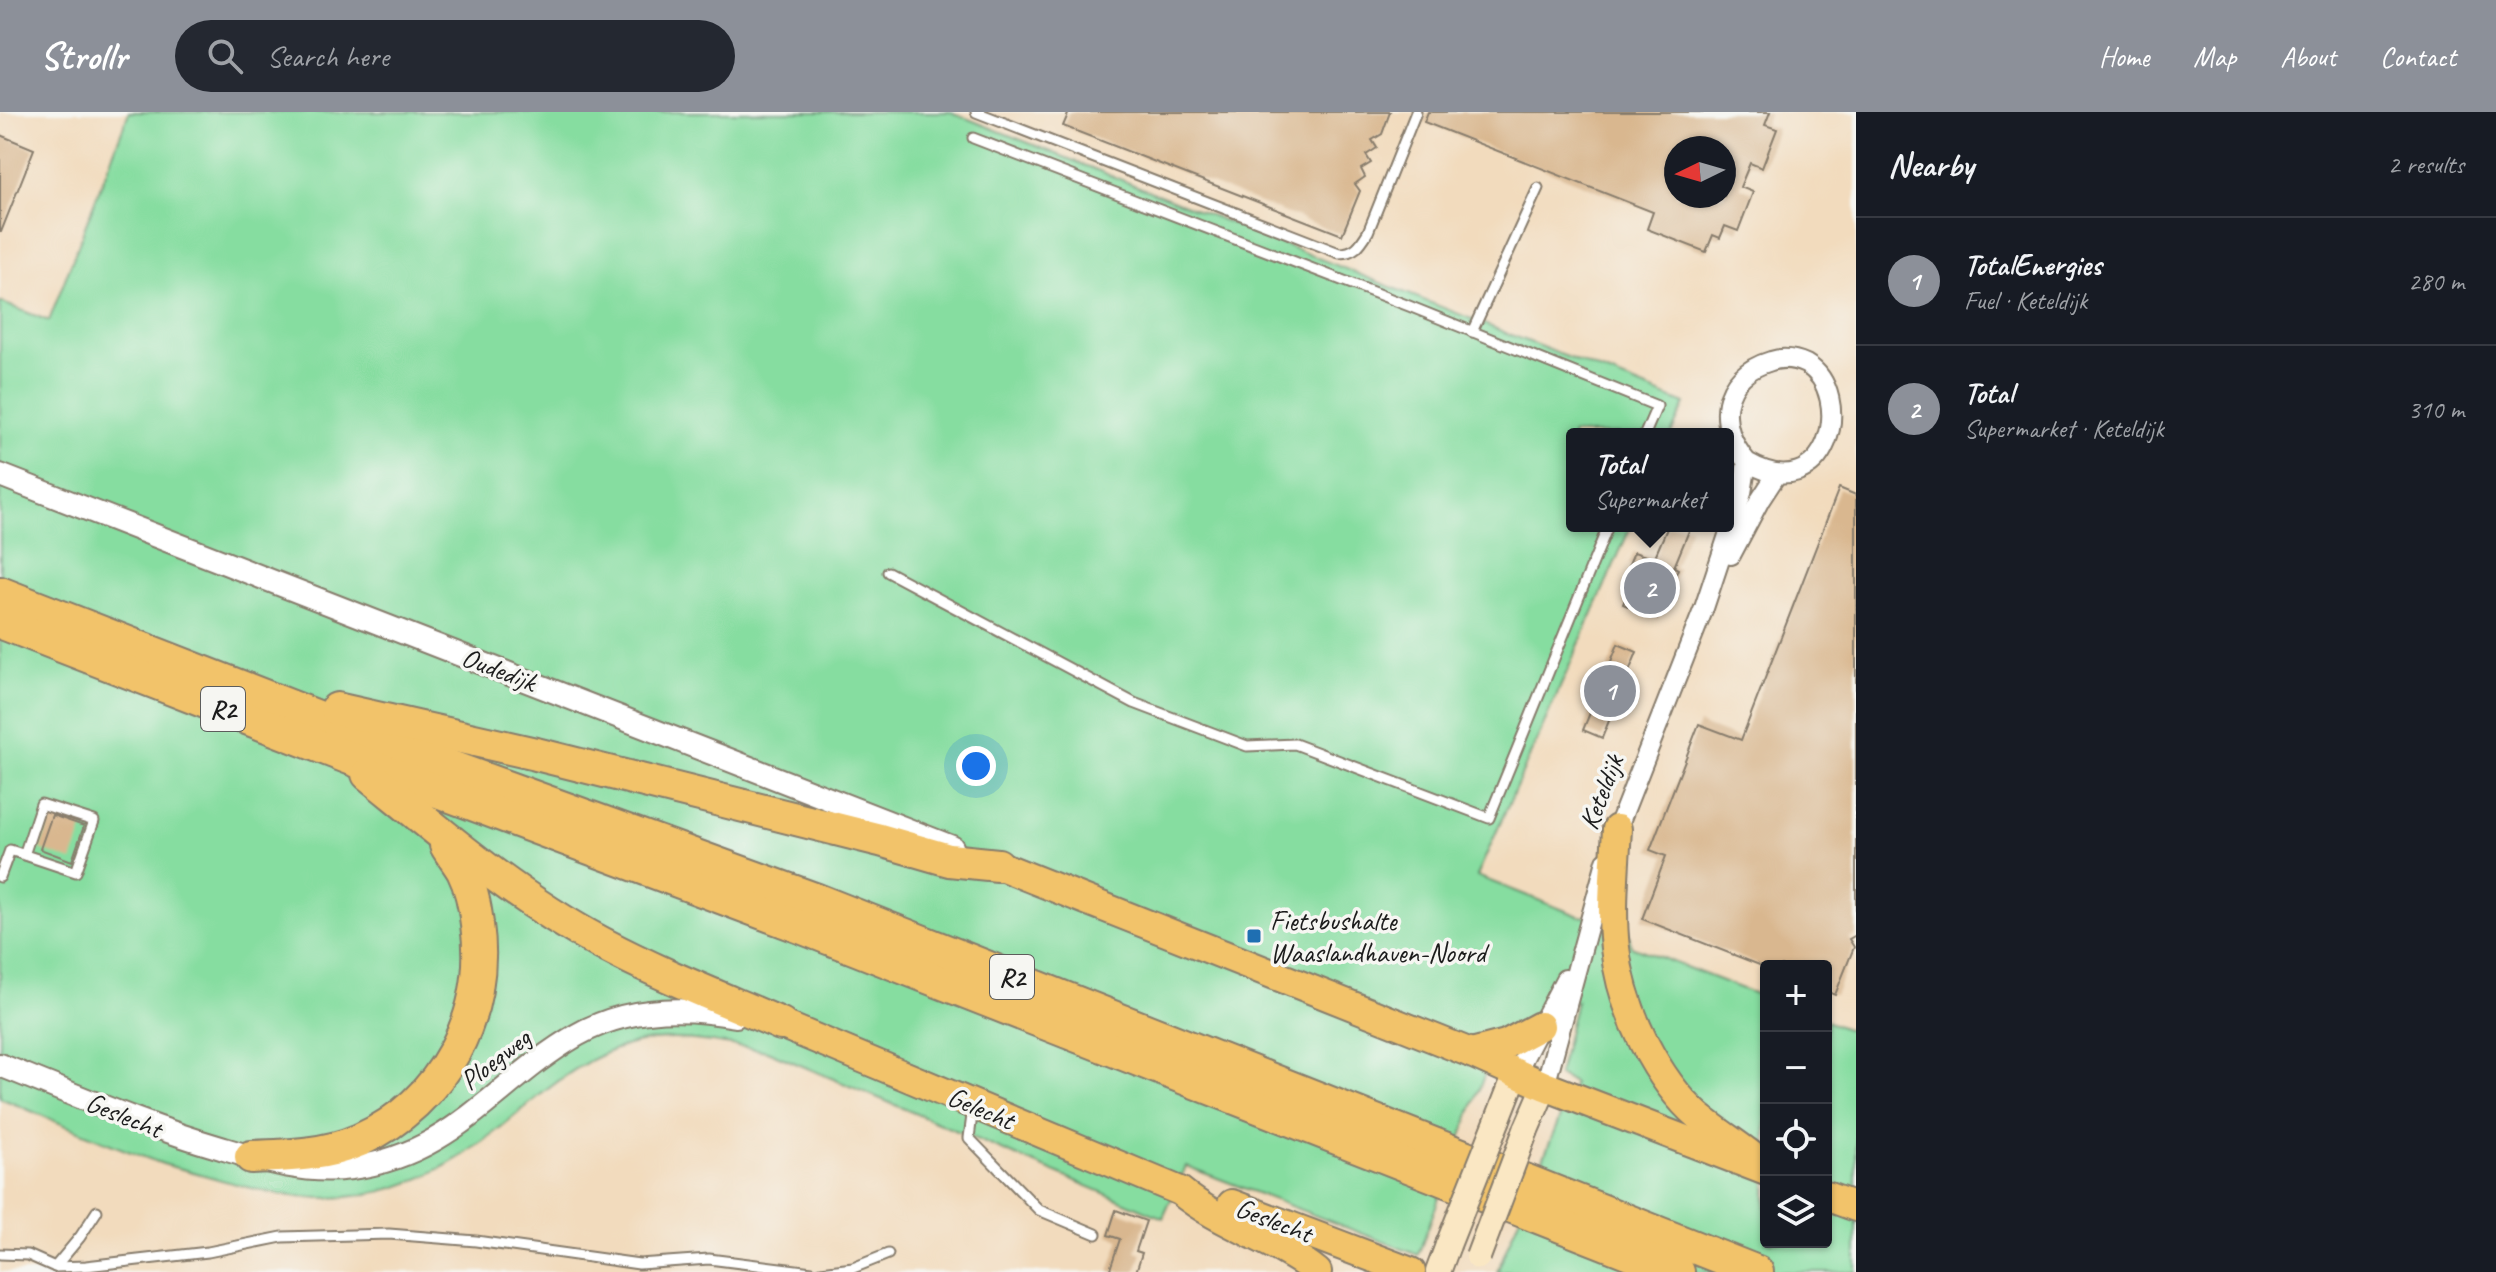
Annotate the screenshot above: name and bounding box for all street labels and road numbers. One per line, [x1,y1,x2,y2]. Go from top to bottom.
street label: Oudedijk [457,639,544,700]
road number: R2 [201,687,245,731]
street label: Keteldijk [1571,748,1632,834]
road number: R2 [990,955,1034,999]
street label: Ploegweg [453,1020,538,1098]
street label: Gelecht [943,1078,1022,1139]
street label: Geslecht [81,1084,170,1147]
street label: Geslecht [1231,1190,1320,1251]

